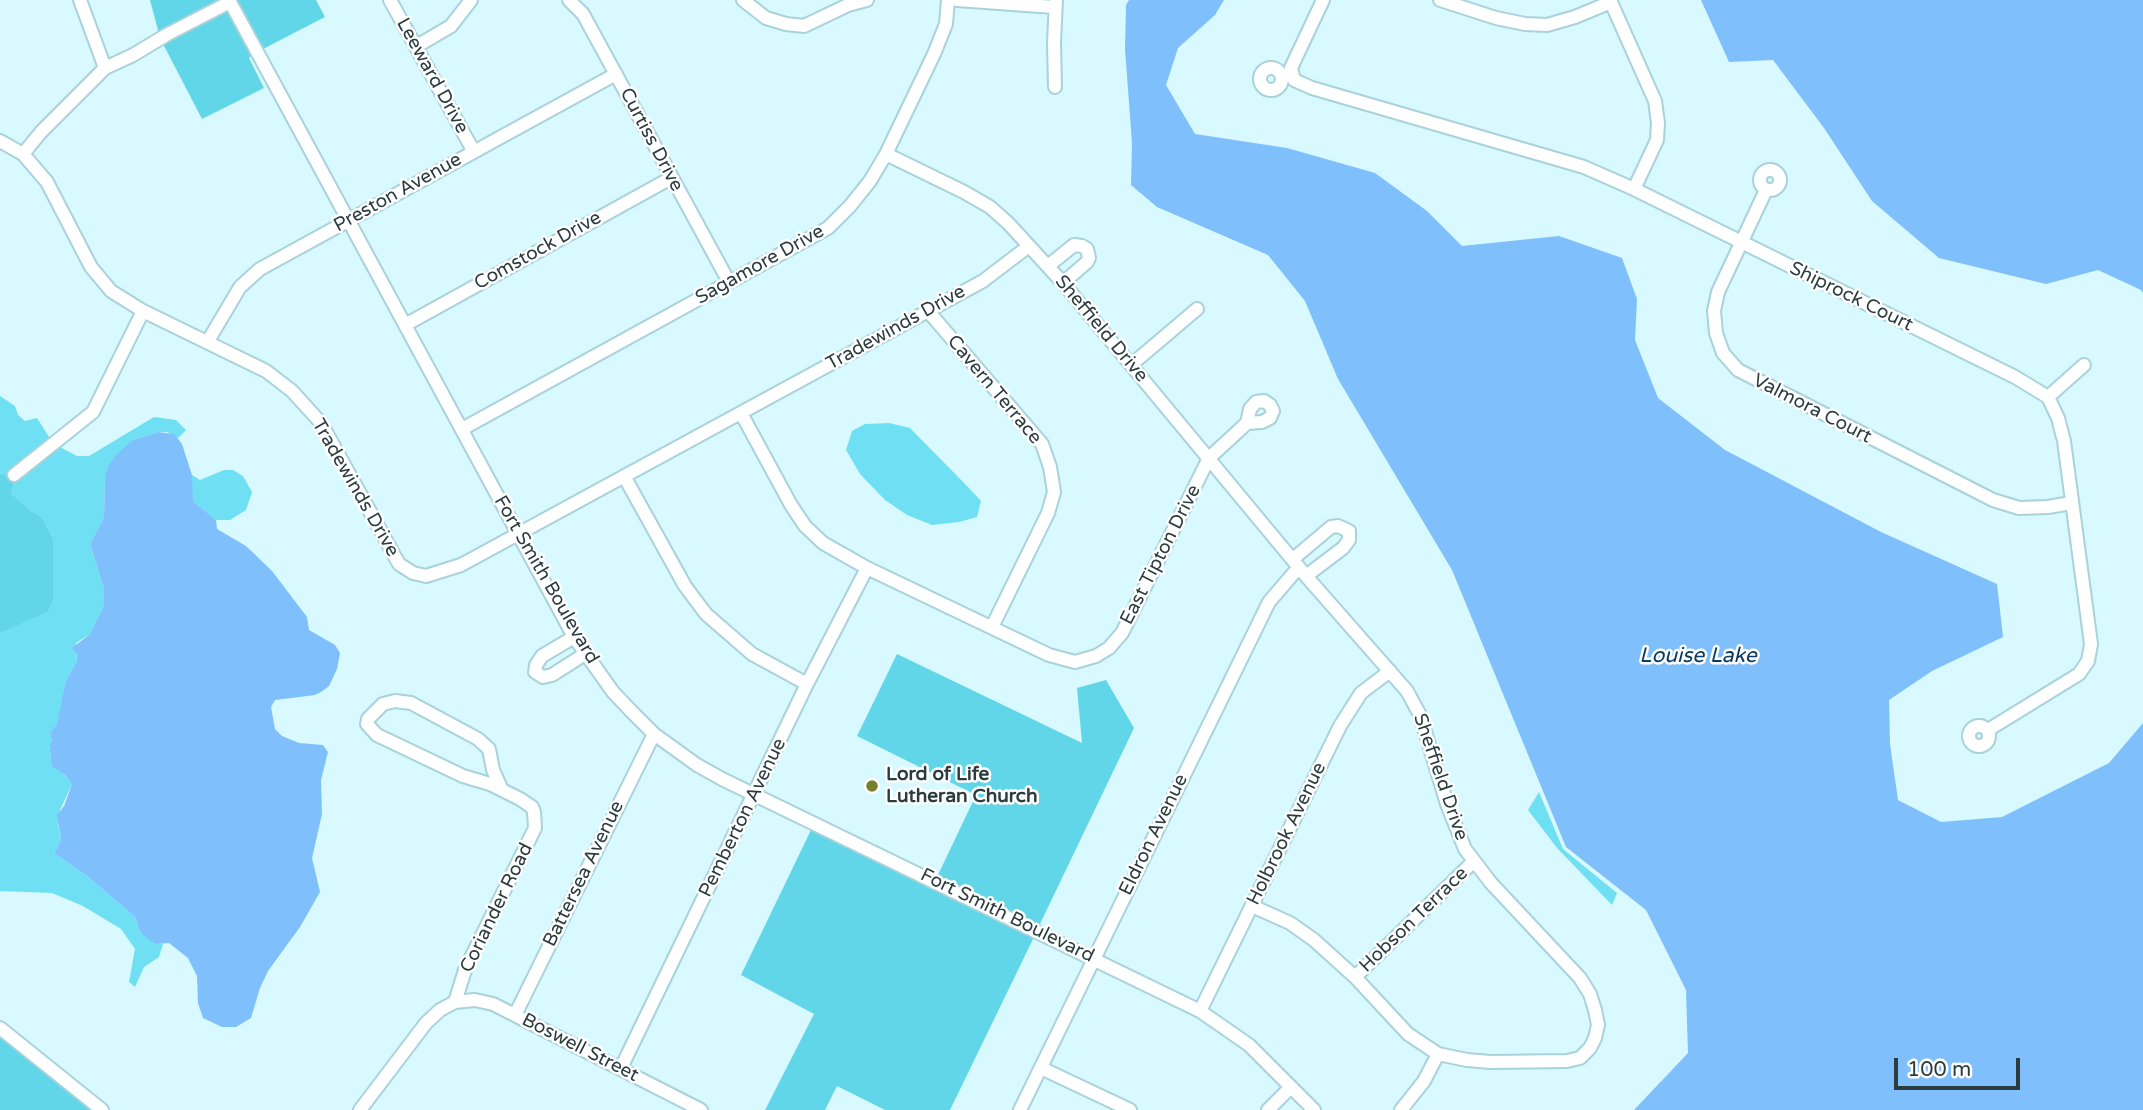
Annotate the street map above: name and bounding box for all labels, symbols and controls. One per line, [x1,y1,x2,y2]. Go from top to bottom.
street label: Leeward Drive [391,14,473,138]
street label: Curtiss Drive [614,84,688,196]
street label: Preston Avenue [330,148,466,238]
street label: Comstock Drive [470,207,606,295]
street label: Sagamore Drive [692,220,828,310]
street label: Shiprock Court [1786,257,1916,337]
street label: Sheffield Drive [1050,271,1152,387]
street label: Tradewinds Drive [823,280,969,376]
street label: Cavern Terrace [942,331,1046,449]
street label: Valmora Court [1749,369,1875,449]
street label: Tradewinds Drive [306,415,404,561]
street label: East Tipton Drive [1116,481,1206,629]
street label: Fort Smith Boulevard [488,492,604,668]
water label: Louise Lake [1639,643,1757,669]
street label: Sheffield Drive [1408,711,1472,843]
street label: Pemberton Avenue [695,735,791,901]
street label: Holbrook Avenue [1243,759,1331,909]
place label: Lord of Life Lutheran Church [886,764,1038,808]
street label: Eldron Avenue [1115,771,1193,899]
marker: Lord of Life Lutheran Church [864,778,880,794]
street label: Battersea Avenue [539,797,629,951]
street label: Coriander Road [456,839,538,977]
street label: Hobson Terrace [1355,862,1473,978]
street label: Fort Smith Boulevard [916,864,1098,968]
street label: Boswell Street [518,1009,642,1087]
scale bar [1898,1044,2024,1088]
text: 100 m [1907,1057,1971,1082]

